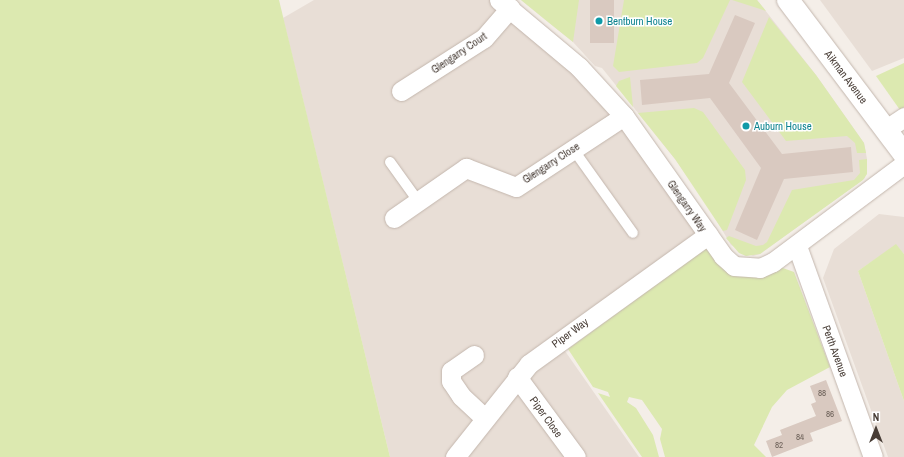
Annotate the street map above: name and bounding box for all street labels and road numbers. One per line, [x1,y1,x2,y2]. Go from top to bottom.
street label: Glengarry Court [429,30,489,76]
street label: Aikman Avenue [822,48,870,106]
street label: Glengarry Close [520,140,582,186]
street label: Glengarry Way [664,178,710,234]
street label: Piper Way [549,315,591,351]
street label: Perth Avenue [819,323,851,379]
street label: Piper Close [527,394,565,440]

